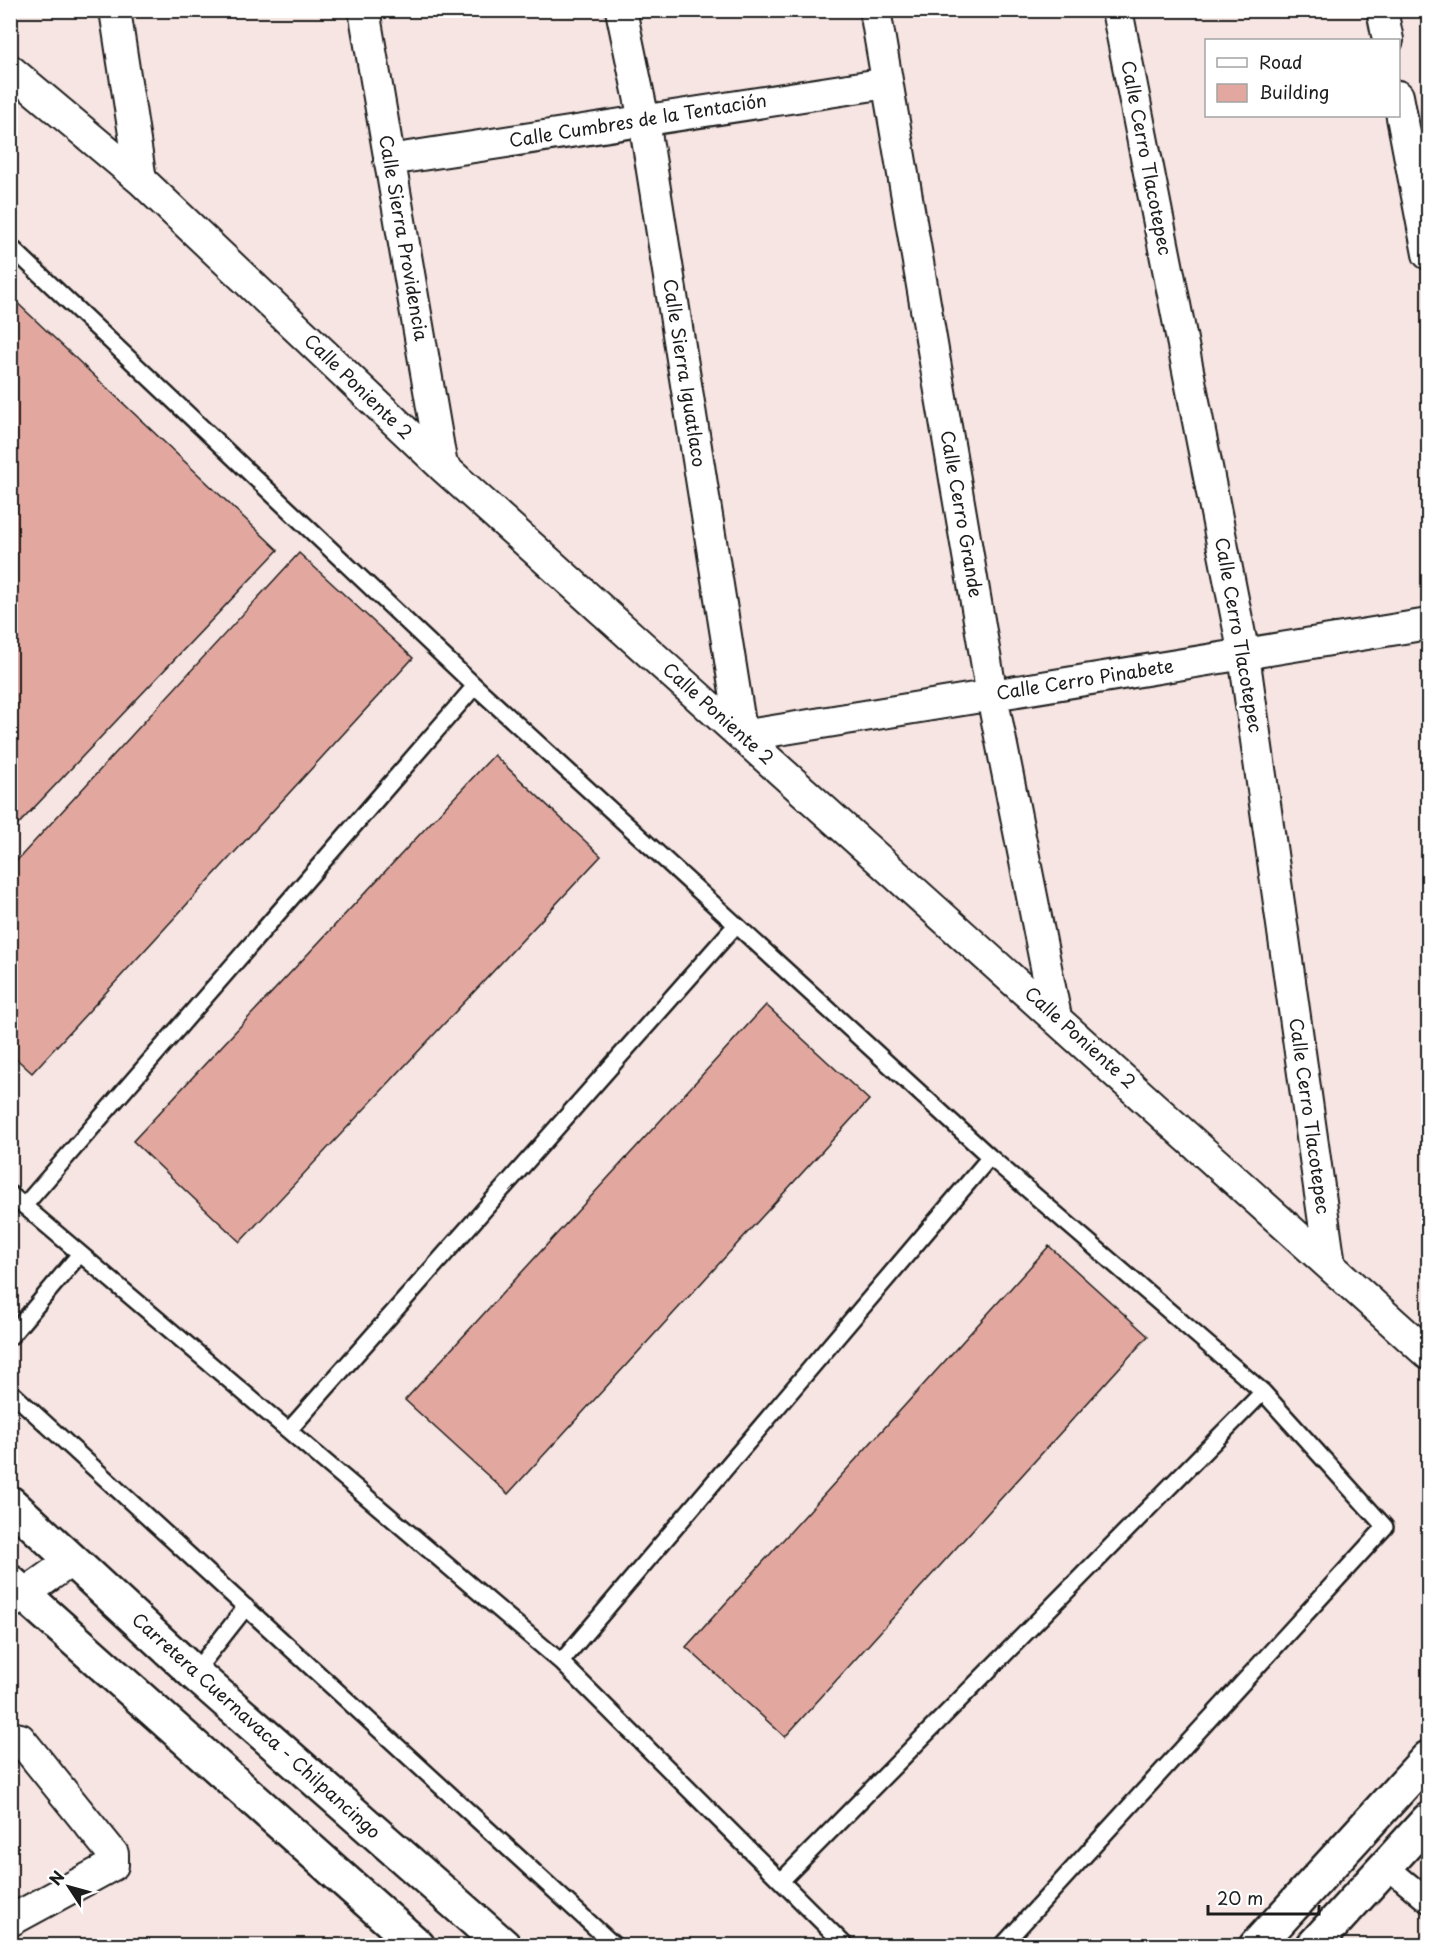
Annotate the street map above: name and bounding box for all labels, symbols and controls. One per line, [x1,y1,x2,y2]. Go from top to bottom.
legend [1205,39,1400,117]
text: Road [1259,48,1303,75]
street label: Calle Cerro Tlacotepec [1115,58,1180,257]
text: Building [1259,78,1329,105]
street label: Calle Cumbres de la Tentación [507,86,768,153]
street label: Calle Sierra Providencia [373,133,436,343]
street label: Calle Sierra Iguatlaco [657,277,714,469]
street label: Calle Poniente 2 [299,327,419,445]
street label: Calle Cerro Grande [934,428,990,600]
street label: Calle Cerro Tlacotepec [1209,535,1270,734]
street label: Calle Cerro Pinabete [994,651,1176,706]
street label: Calle Poniente 2 [657,655,781,770]
street label: Calle Poniente 2 [1019,979,1143,1094]
street label: Calle Cerro Tlacotepec [1283,1016,1338,1216]
street label: Carretera Cuernavaca - Chilpancingo [127,1606,387,1844]
north arrow [39,1857,99,1917]
text: N [43,1865,69,1890]
scale bar [1208,1878,1319,1916]
text: 20 m [1217,1884,1263,1911]

